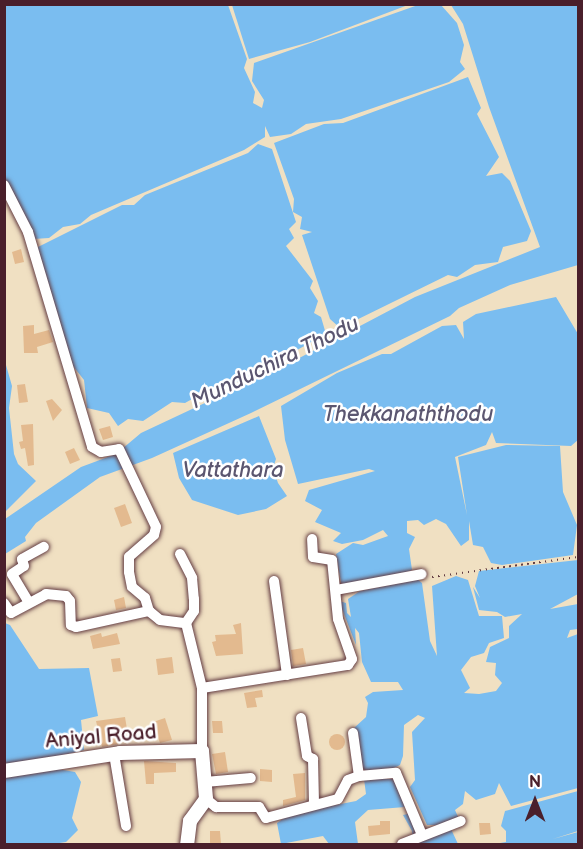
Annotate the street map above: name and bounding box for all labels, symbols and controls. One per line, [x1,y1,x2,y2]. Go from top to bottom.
water label: Munduchira Thodu [186,311,364,415]
water label: Thekkanaththodu [323,402,493,428]
water label: Vattathara [182,458,284,484]
street label: Aniyal Road [44,720,158,754]
north arrow [505,771,565,831]
text: N [529,773,541,792]

